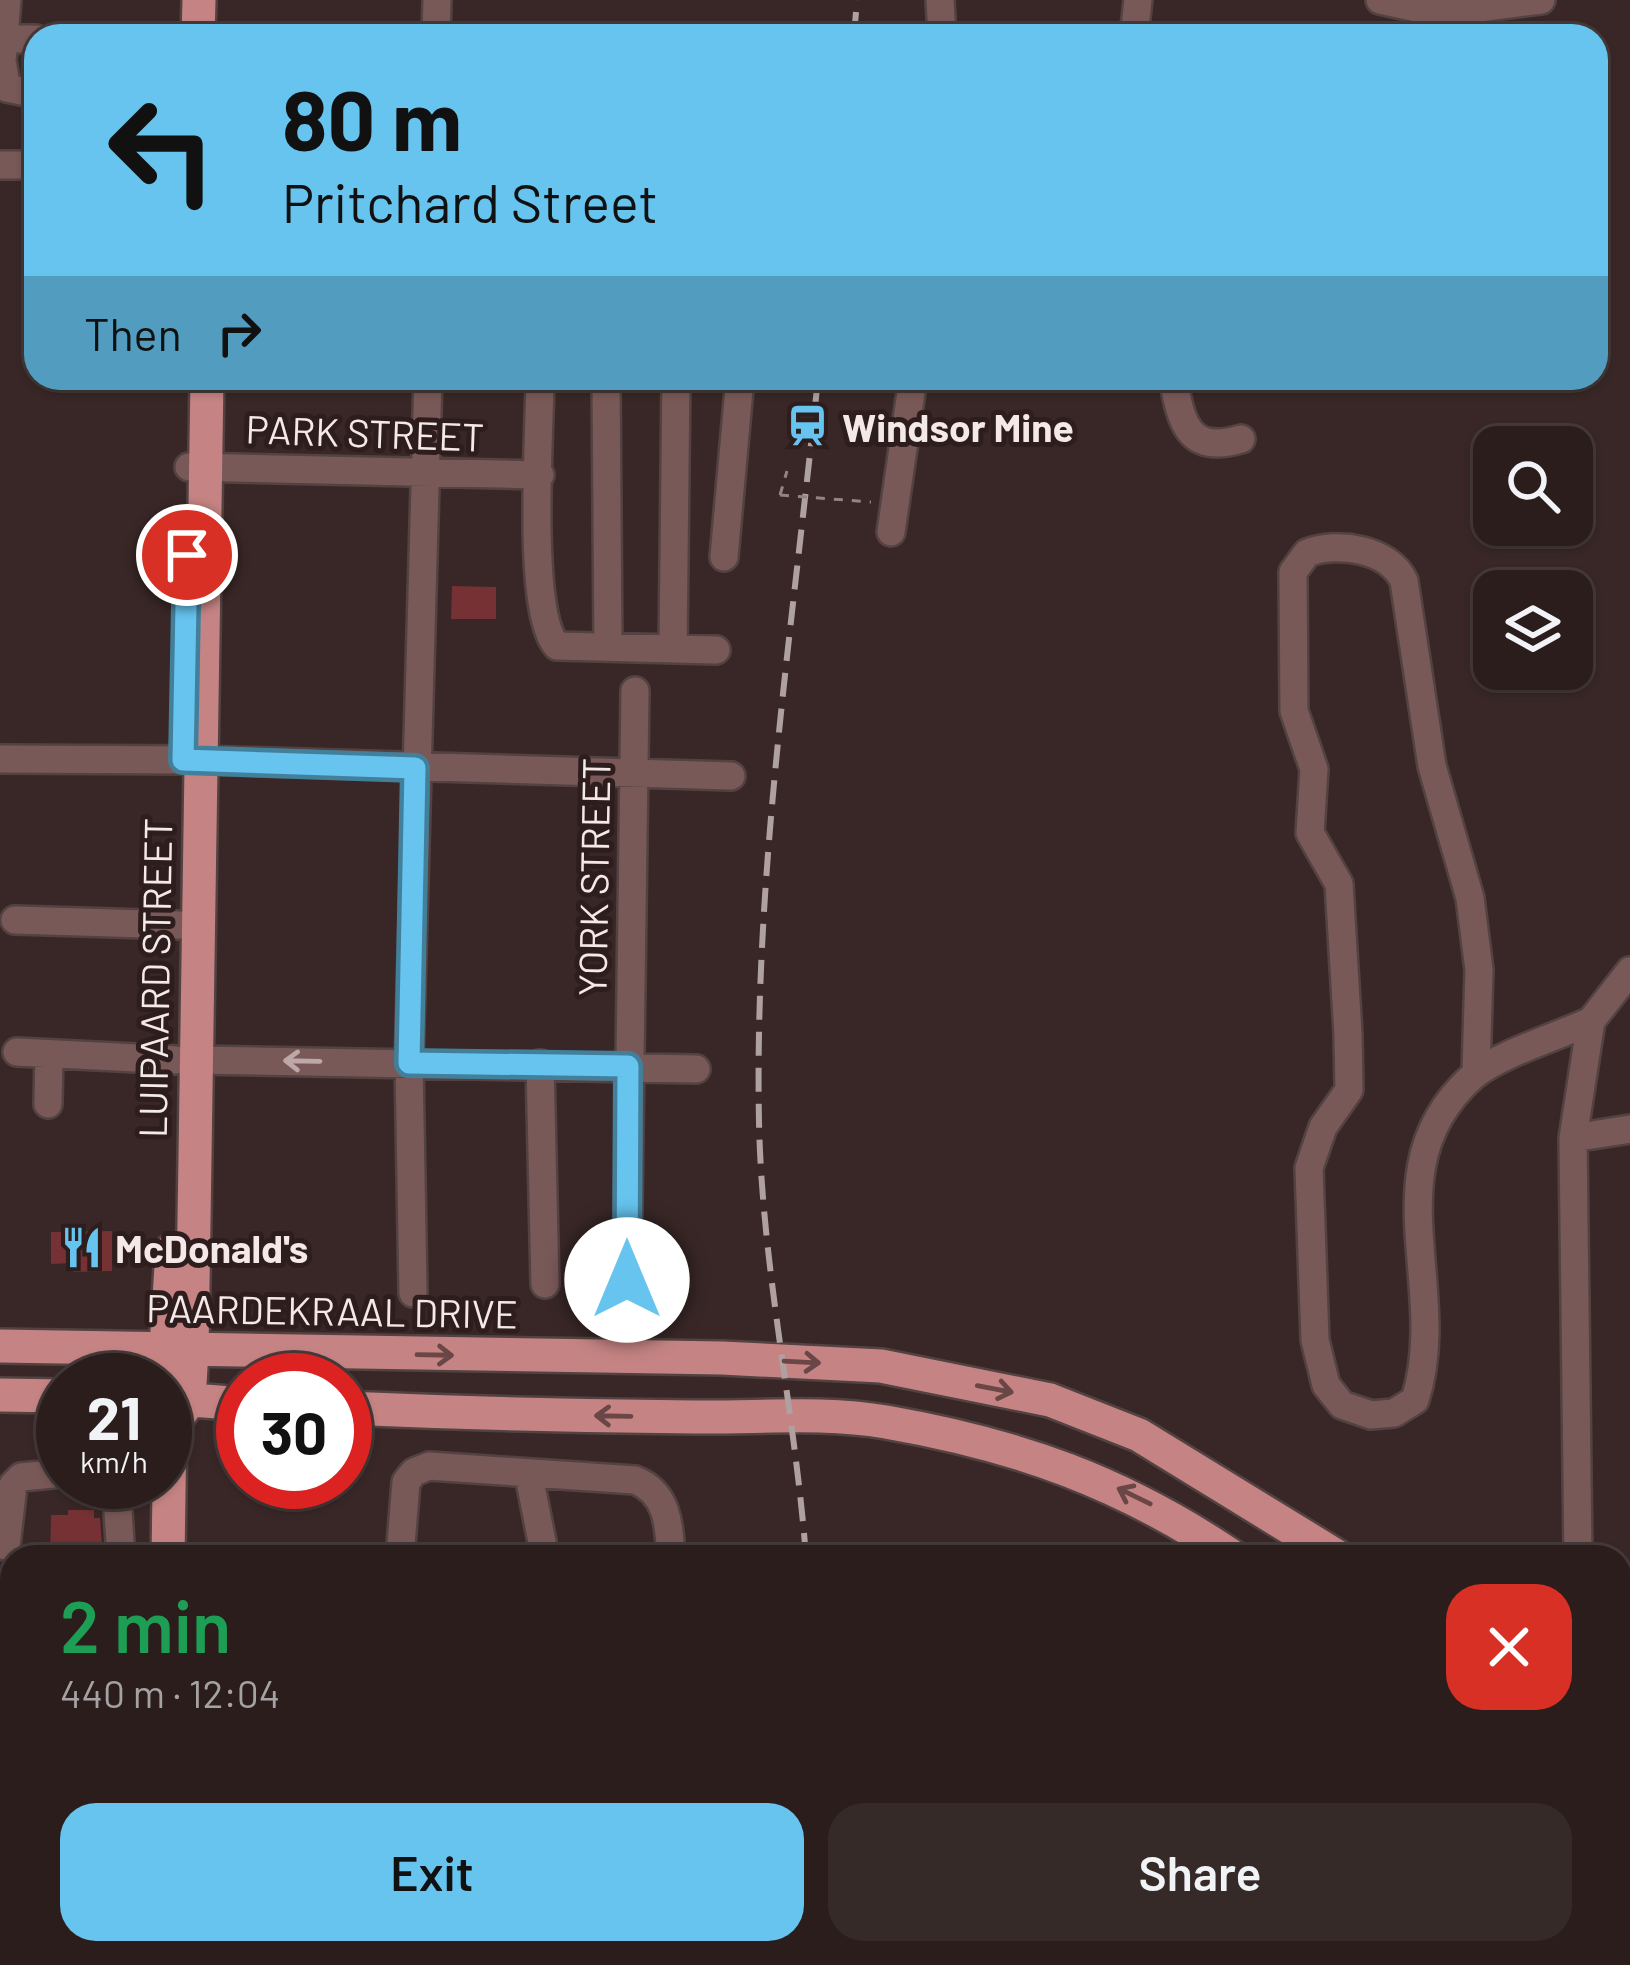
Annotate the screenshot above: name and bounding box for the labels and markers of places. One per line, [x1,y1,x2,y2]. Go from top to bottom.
station icon: Windsor Mine [785,403,831,449]
place label: Windsor Mine [842,403,1074,450]
pin [136,504,238,606]
restaurant icon: McDonald's [58,1224,104,1270]
place label: McDonald's [115,1224,308,1271]

